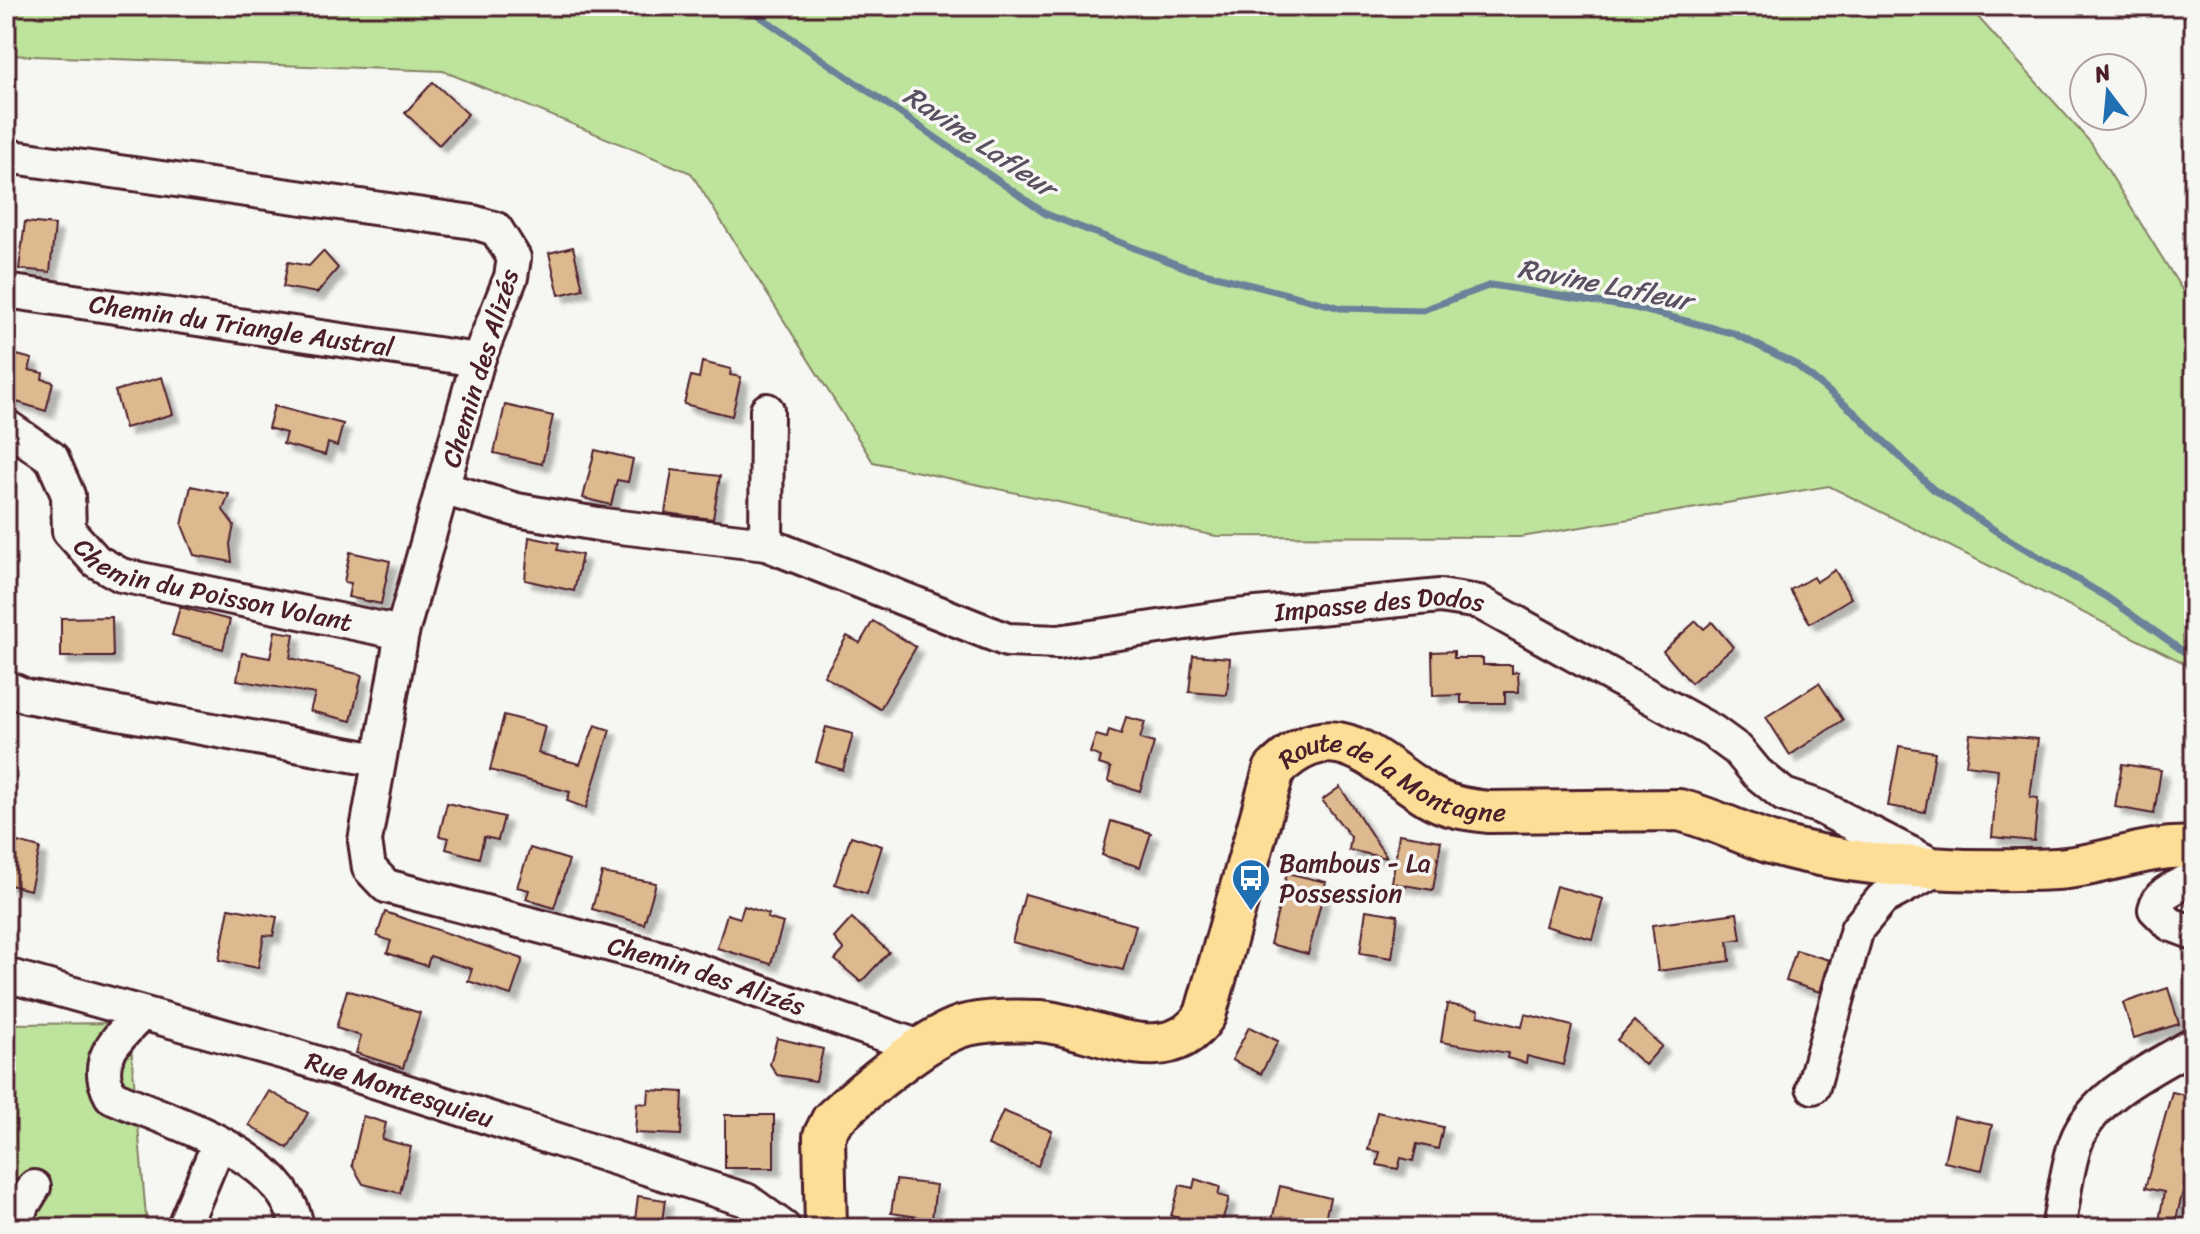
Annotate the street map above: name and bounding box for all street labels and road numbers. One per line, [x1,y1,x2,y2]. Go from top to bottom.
street label: Chemin des Alizés [428,263,532,473]
street label: Chemin du Triangle Austral [86,280,397,370]
street label: Chemin du Poisson Volant [61,526,357,645]
street label: Impasse des Dodos [1271,573,1488,635]
street label: Route de la Montagne [1267,719,1506,835]
street label: Chemin des Alizés [603,922,812,1029]
street label: Rue Montesquieu [300,1038,500,1141]

